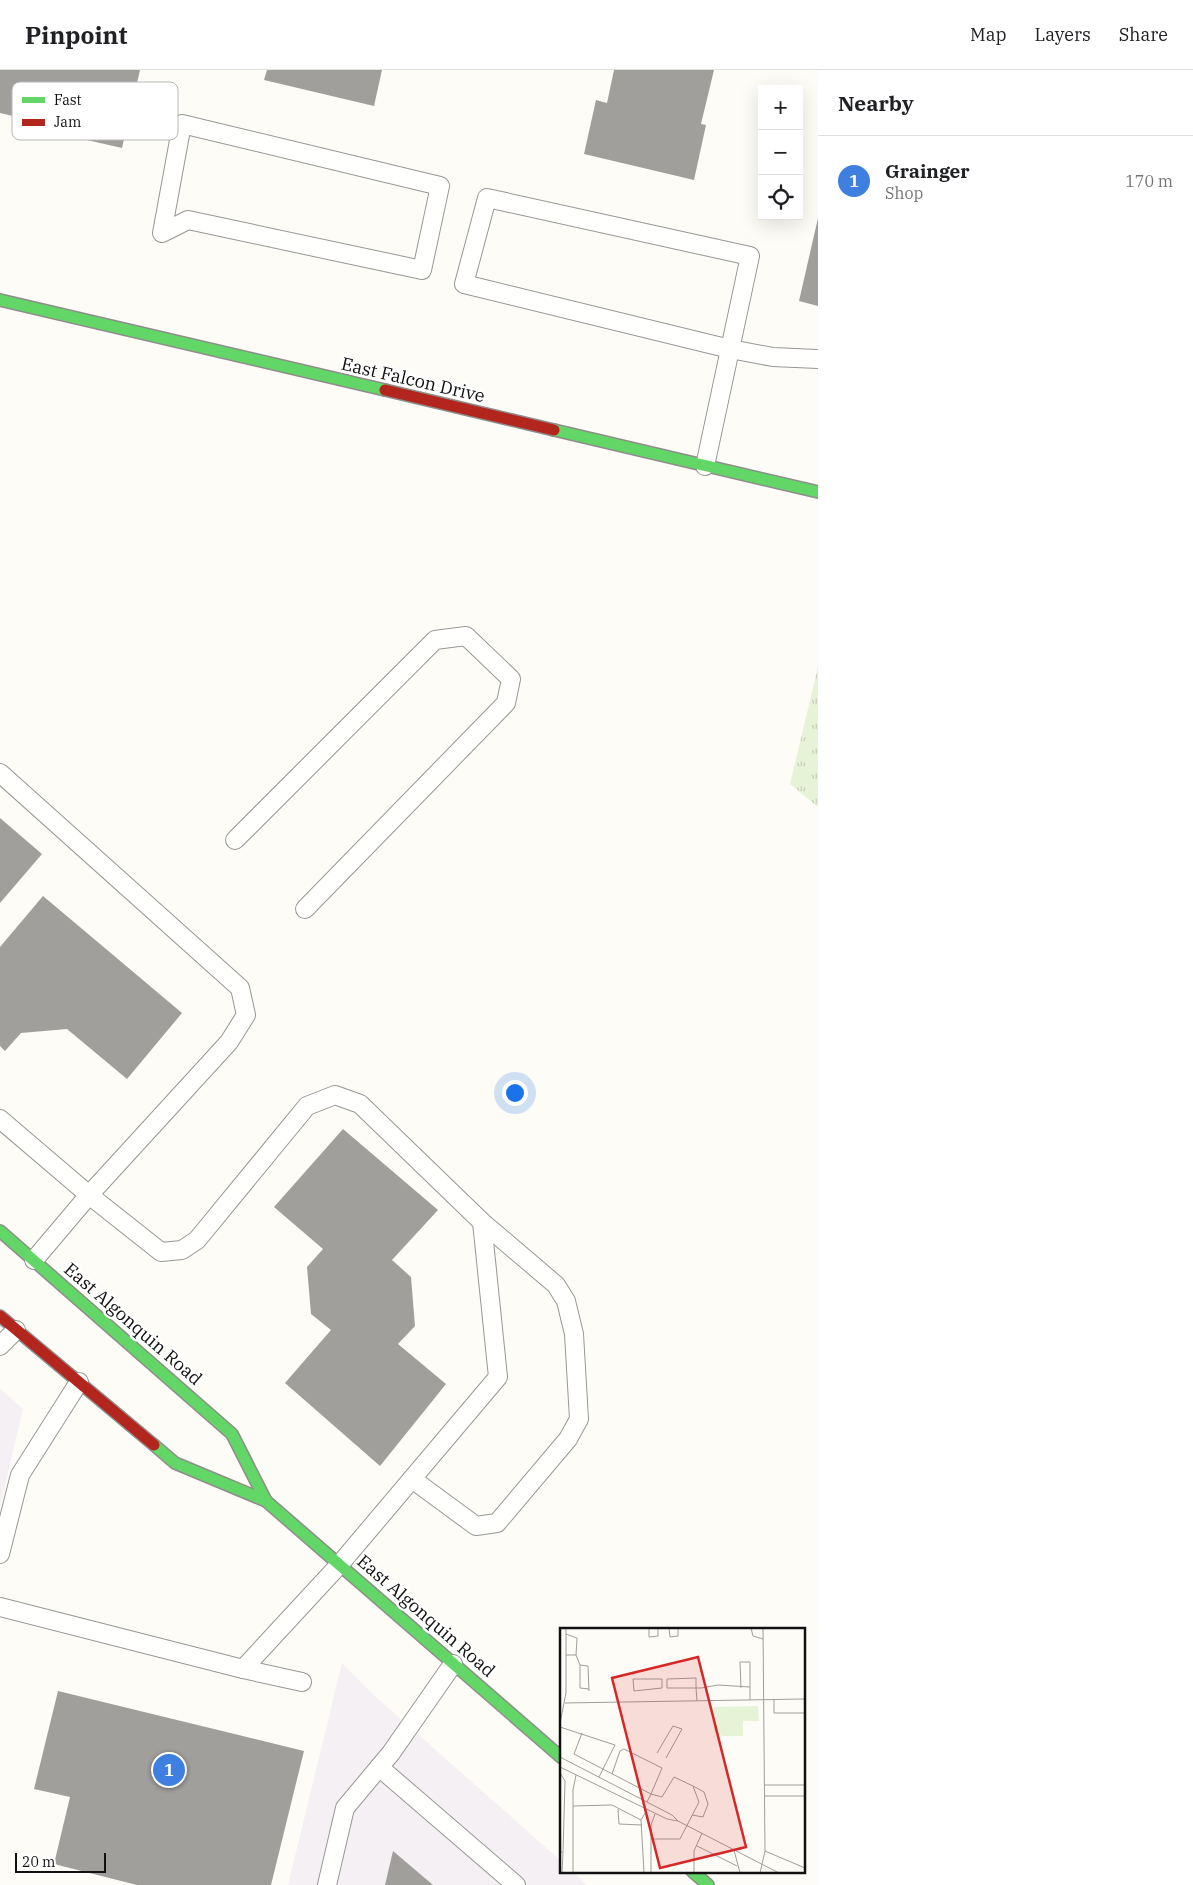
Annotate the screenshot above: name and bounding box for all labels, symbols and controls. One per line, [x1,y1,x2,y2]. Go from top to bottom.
text: Pinpoint [25,19,127,51]
text: Map [970,23,1007,46]
text: Layers [1035,23,1091,46]
text: Share [1119,23,1168,46]
legend [12,82,178,140]
map controls [758,85,803,220]
button: + [758,85,803,130]
text: Nearby [838,89,914,117]
text: Fast [54,91,82,109]
text: Jam [54,113,81,131]
button: − [758,130,803,175]
text: Grainger [885,159,970,183]
text: 1 [849,171,859,191]
text: 170 m [1125,171,1173,191]
button: locate [758,175,803,220]
text: Shop [885,183,923,203]
street label: East Falcon Drive [339,352,487,407]
your location [502,1080,528,1106]
street label: East Algonquin Road [59,1257,207,1390]
street label: East Algonquin Road [352,1549,500,1682]
inset map [560,1628,806,1872]
pin: 1 [153,1751,185,1789]
scale bar [15,1850,106,1873]
text: 20 m [22,1853,55,1871]

